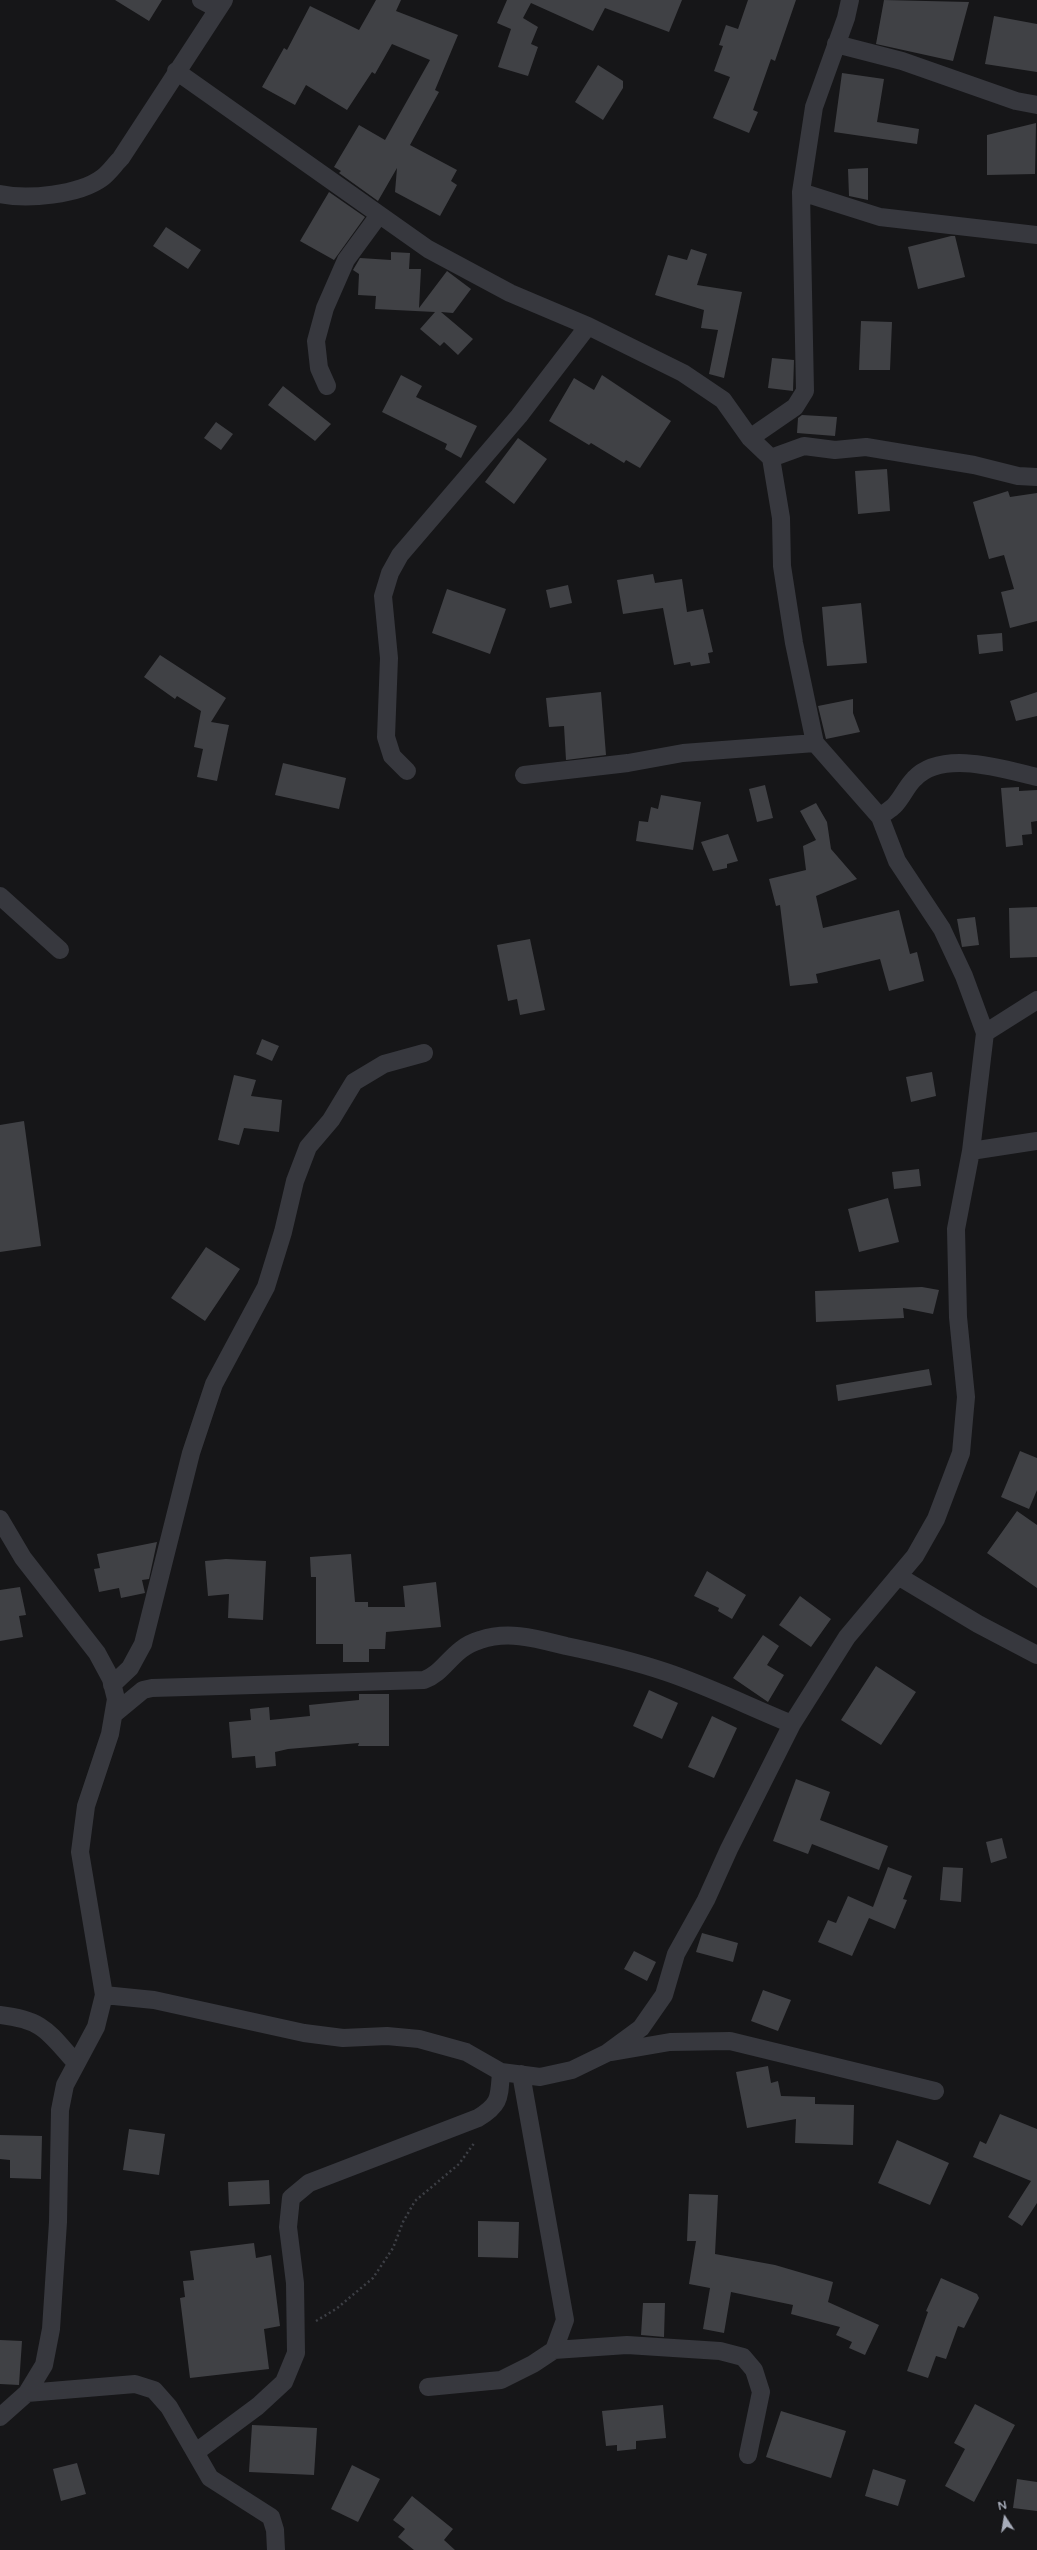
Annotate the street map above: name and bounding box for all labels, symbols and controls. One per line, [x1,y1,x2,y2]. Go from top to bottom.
north arrow [985,2498,1025,2538]
text: N [997,2498,1008,2513]

